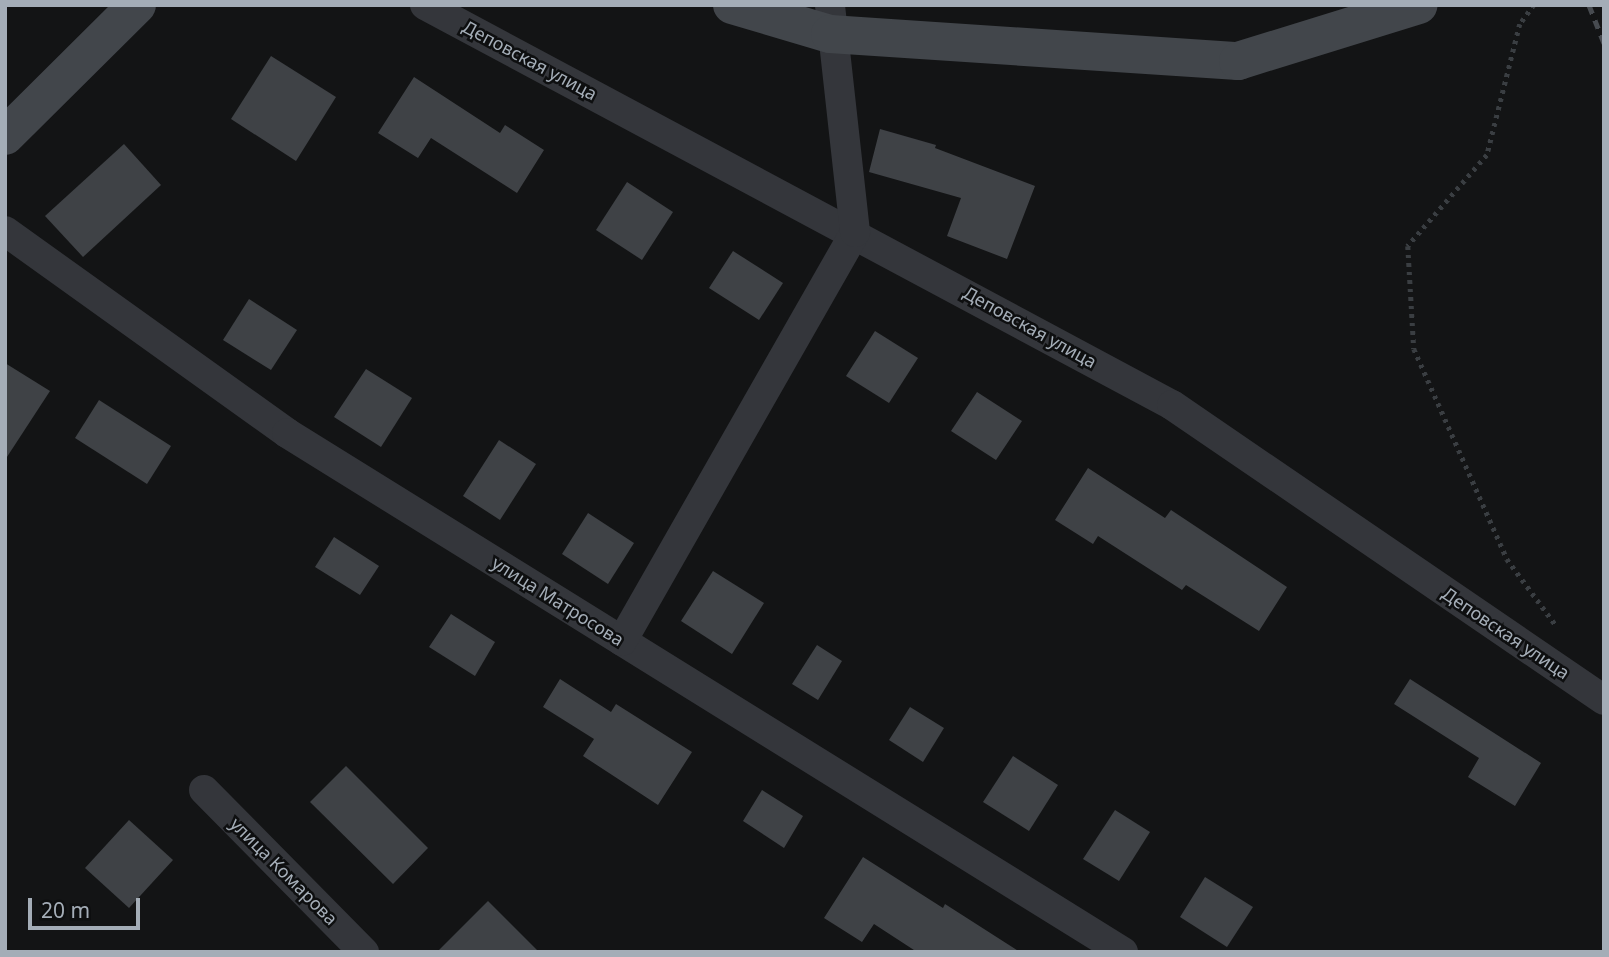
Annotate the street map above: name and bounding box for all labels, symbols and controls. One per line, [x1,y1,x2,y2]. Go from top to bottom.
street label: Деповская улица [459,15,601,105]
street label: Деповская улица [960,281,1100,373]
street label: улица Матросова [488,552,628,650]
street label: Деповская улица [1438,582,1574,684]
street label: улица Комарова [226,813,342,929]
scale bar [32,884,144,928]
text: 20 m [41,896,90,924]

